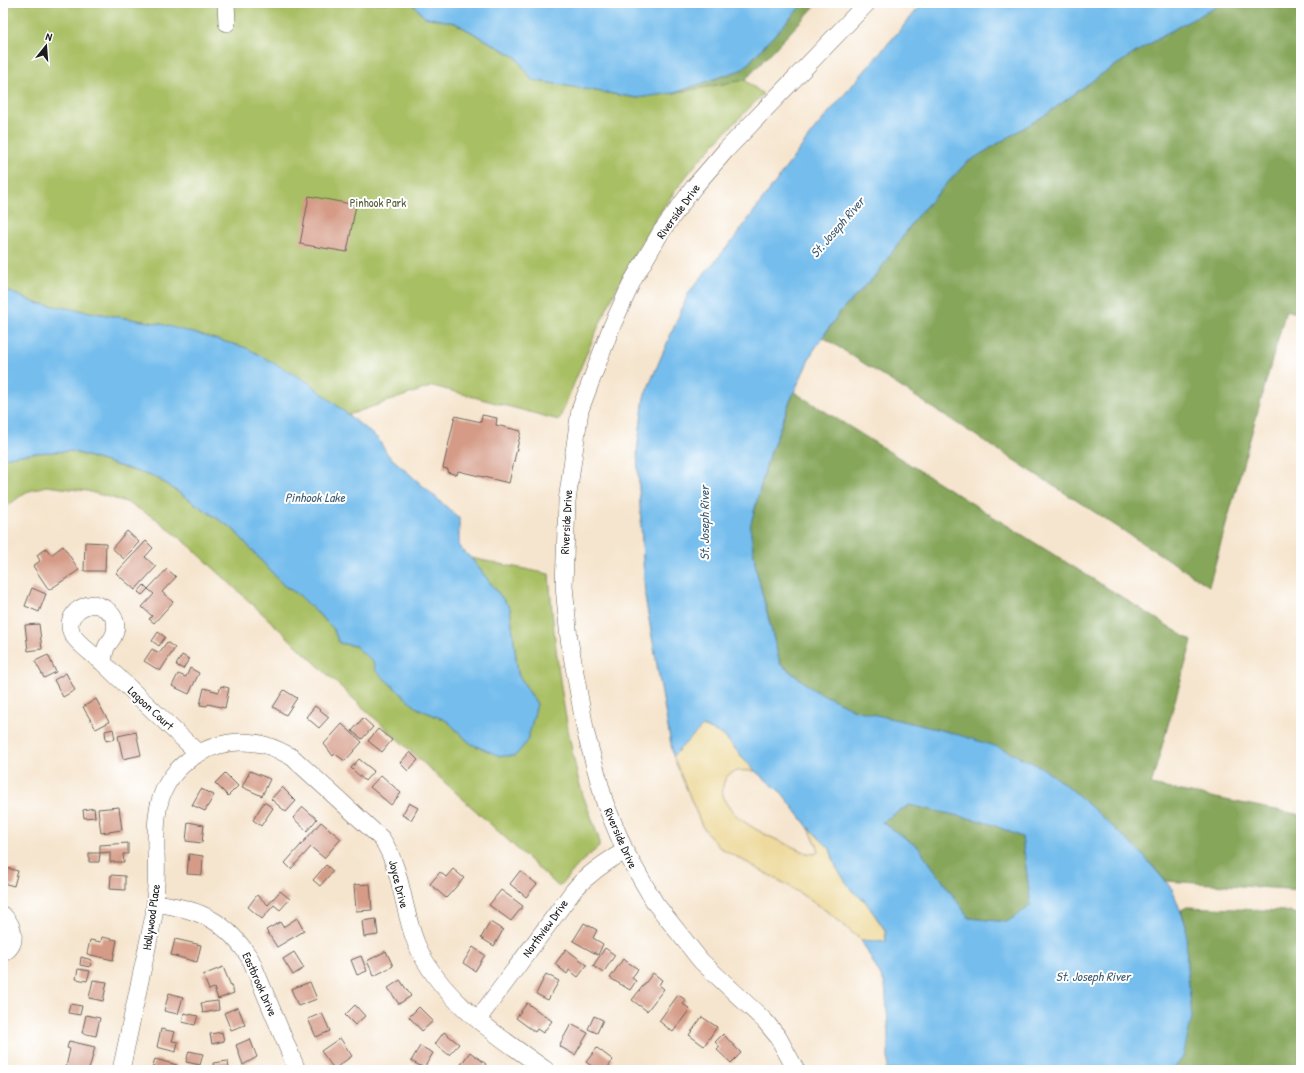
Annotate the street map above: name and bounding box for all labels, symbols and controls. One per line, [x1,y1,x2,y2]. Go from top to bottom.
north arrow [26,26,66,66]
text: N [44,29,54,44]
street label: Riverside Drive [652,180,704,242]
water label: St. Joseph River [806,191,870,262]
park label: Pinhook Park [350,194,406,211]
water label: St. Joseph River [695,484,714,560]
water label: Pinhook Lake [285,488,346,506]
street label: Riverside Drive [556,489,576,555]
street label: Lagoon Court [124,682,178,734]
street label: Riverside Drive [600,805,642,871]
street label: Joyce Drive [385,858,413,910]
street label: Hollywood Place [138,883,164,951]
street label: Northview Drive [518,895,572,961]
street label: Eastbrook Drive [238,949,282,1019]
water label: St. Joseph River [1056,967,1132,986]

